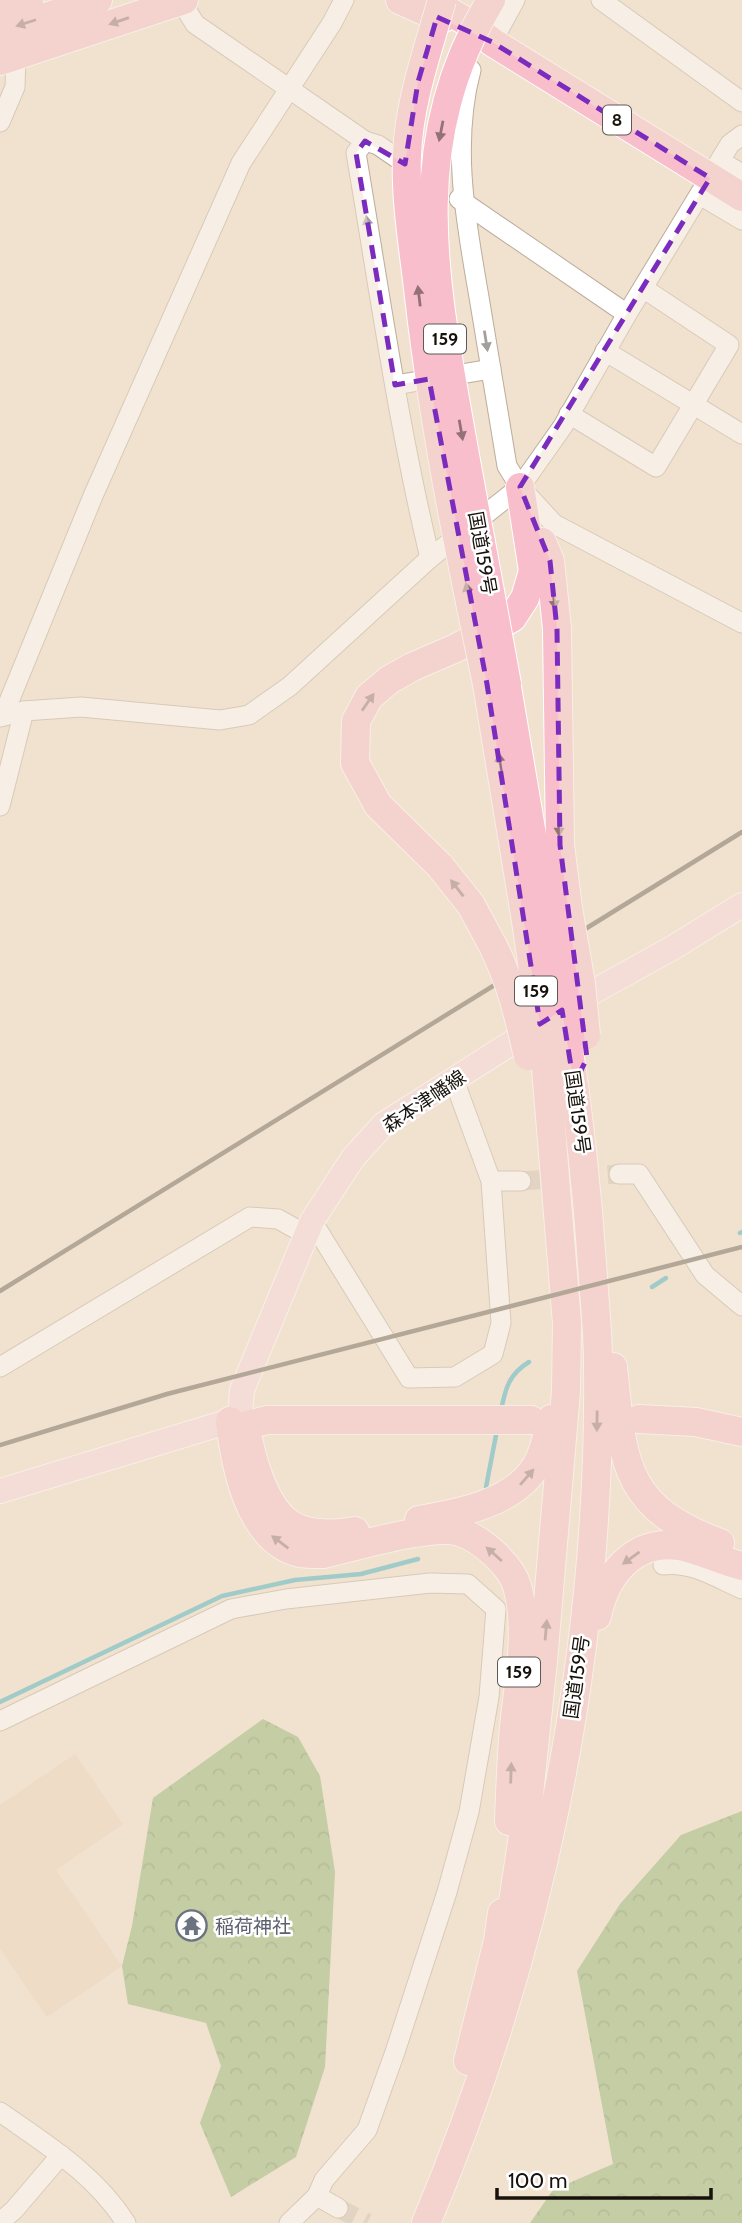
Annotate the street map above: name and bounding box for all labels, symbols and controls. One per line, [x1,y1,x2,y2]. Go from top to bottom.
one-way arrow [108,16,129,27]
one-way arrow [15,19,36,29]
road number: 8 [603,106,631,134]
one-way arrow [435,120,446,142]
one-way arrow [362,215,373,237]
one-way arrow [413,285,424,307]
road number: 159 [424,324,466,354]
one-way arrow [481,330,492,352]
one-way arrow [456,419,467,441]
street label: 国道159号 [464,510,501,597]
one-way arrow [463,582,474,604]
one-way arrow [548,588,559,610]
one-way arrow [361,693,375,711]
one-way arrow [494,752,505,774]
one-way arrow [553,815,565,837]
one-way arrow [451,879,465,897]
road number: 159 [515,976,557,1006]
street label: 森本津幡線 [378,1065,470,1138]
street label: 国道159号 [560,1069,595,1155]
one-way arrow [591,1410,603,1432]
one-way arrow [519,1468,535,1486]
one-way arrow [271,1535,289,1549]
one-way arrow [485,1546,503,1562]
one-way arrow [622,1551,641,1565]
one-way arrow [541,1619,552,1641]
street label: 国道159号 [559,1634,594,1720]
road number: 159 [498,1658,540,1686]
one-way arrow [506,1762,517,1784]
temple icon: 稲荷神社 [175,1909,209,1943]
place label: 稲荷神社 [215,1915,291,1938]
scale bar [497,2156,710,2200]
text: 100 m [508,2168,567,2193]

